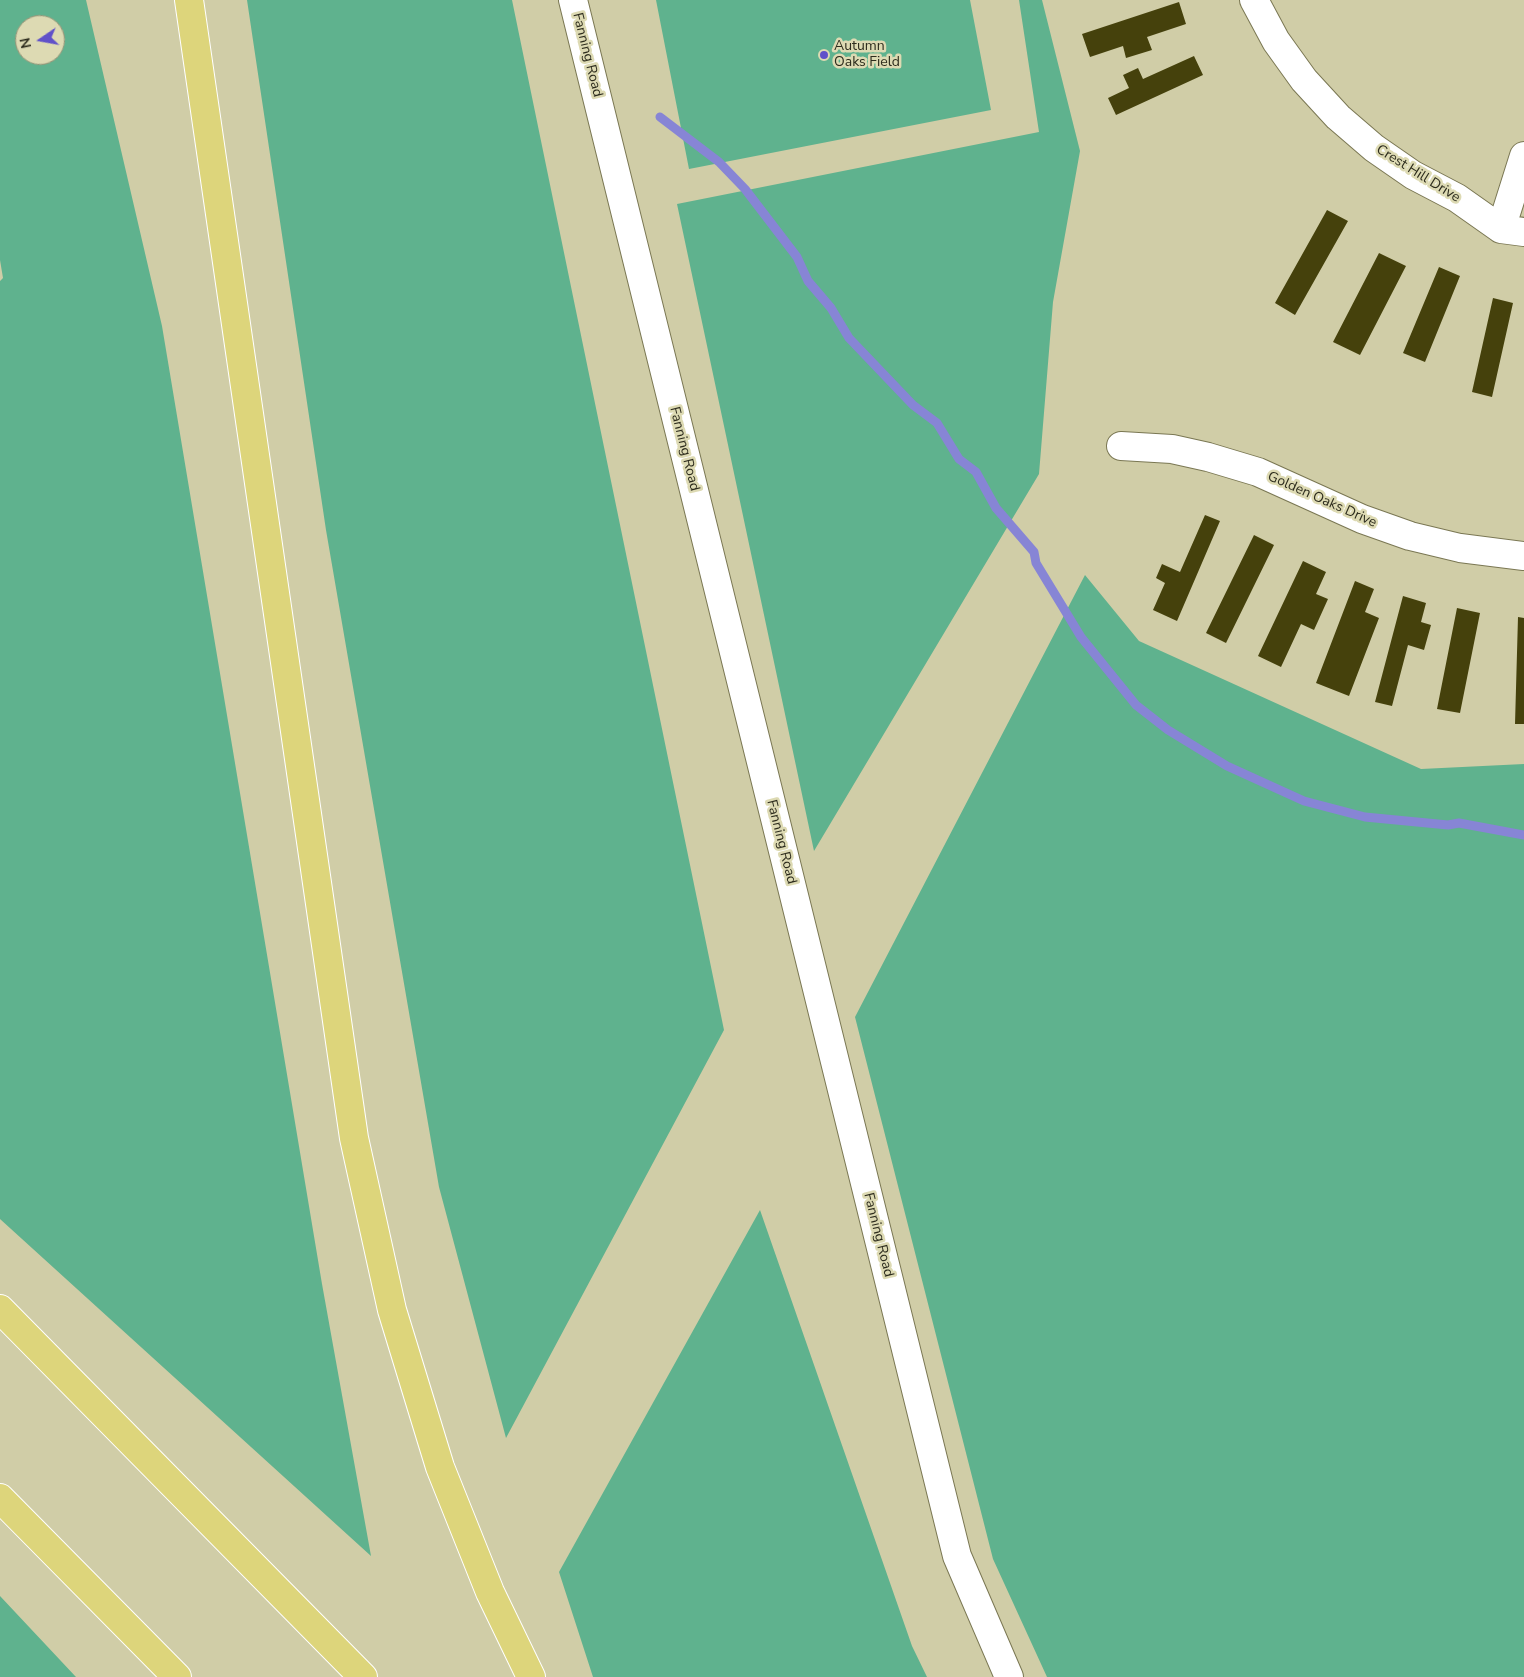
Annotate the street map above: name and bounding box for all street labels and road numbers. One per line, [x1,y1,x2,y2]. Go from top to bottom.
street label: Fanning Road [568,11,606,99]
street label: Crest Hill Drive [1373,141,1463,207]
street label: Fanning Road [665,405,703,493]
street label: Golden Oaks Drive [1265,468,1379,532]
street label: Fanning Road [762,798,800,886]
street label: Fanning Road [859,1191,897,1279]

